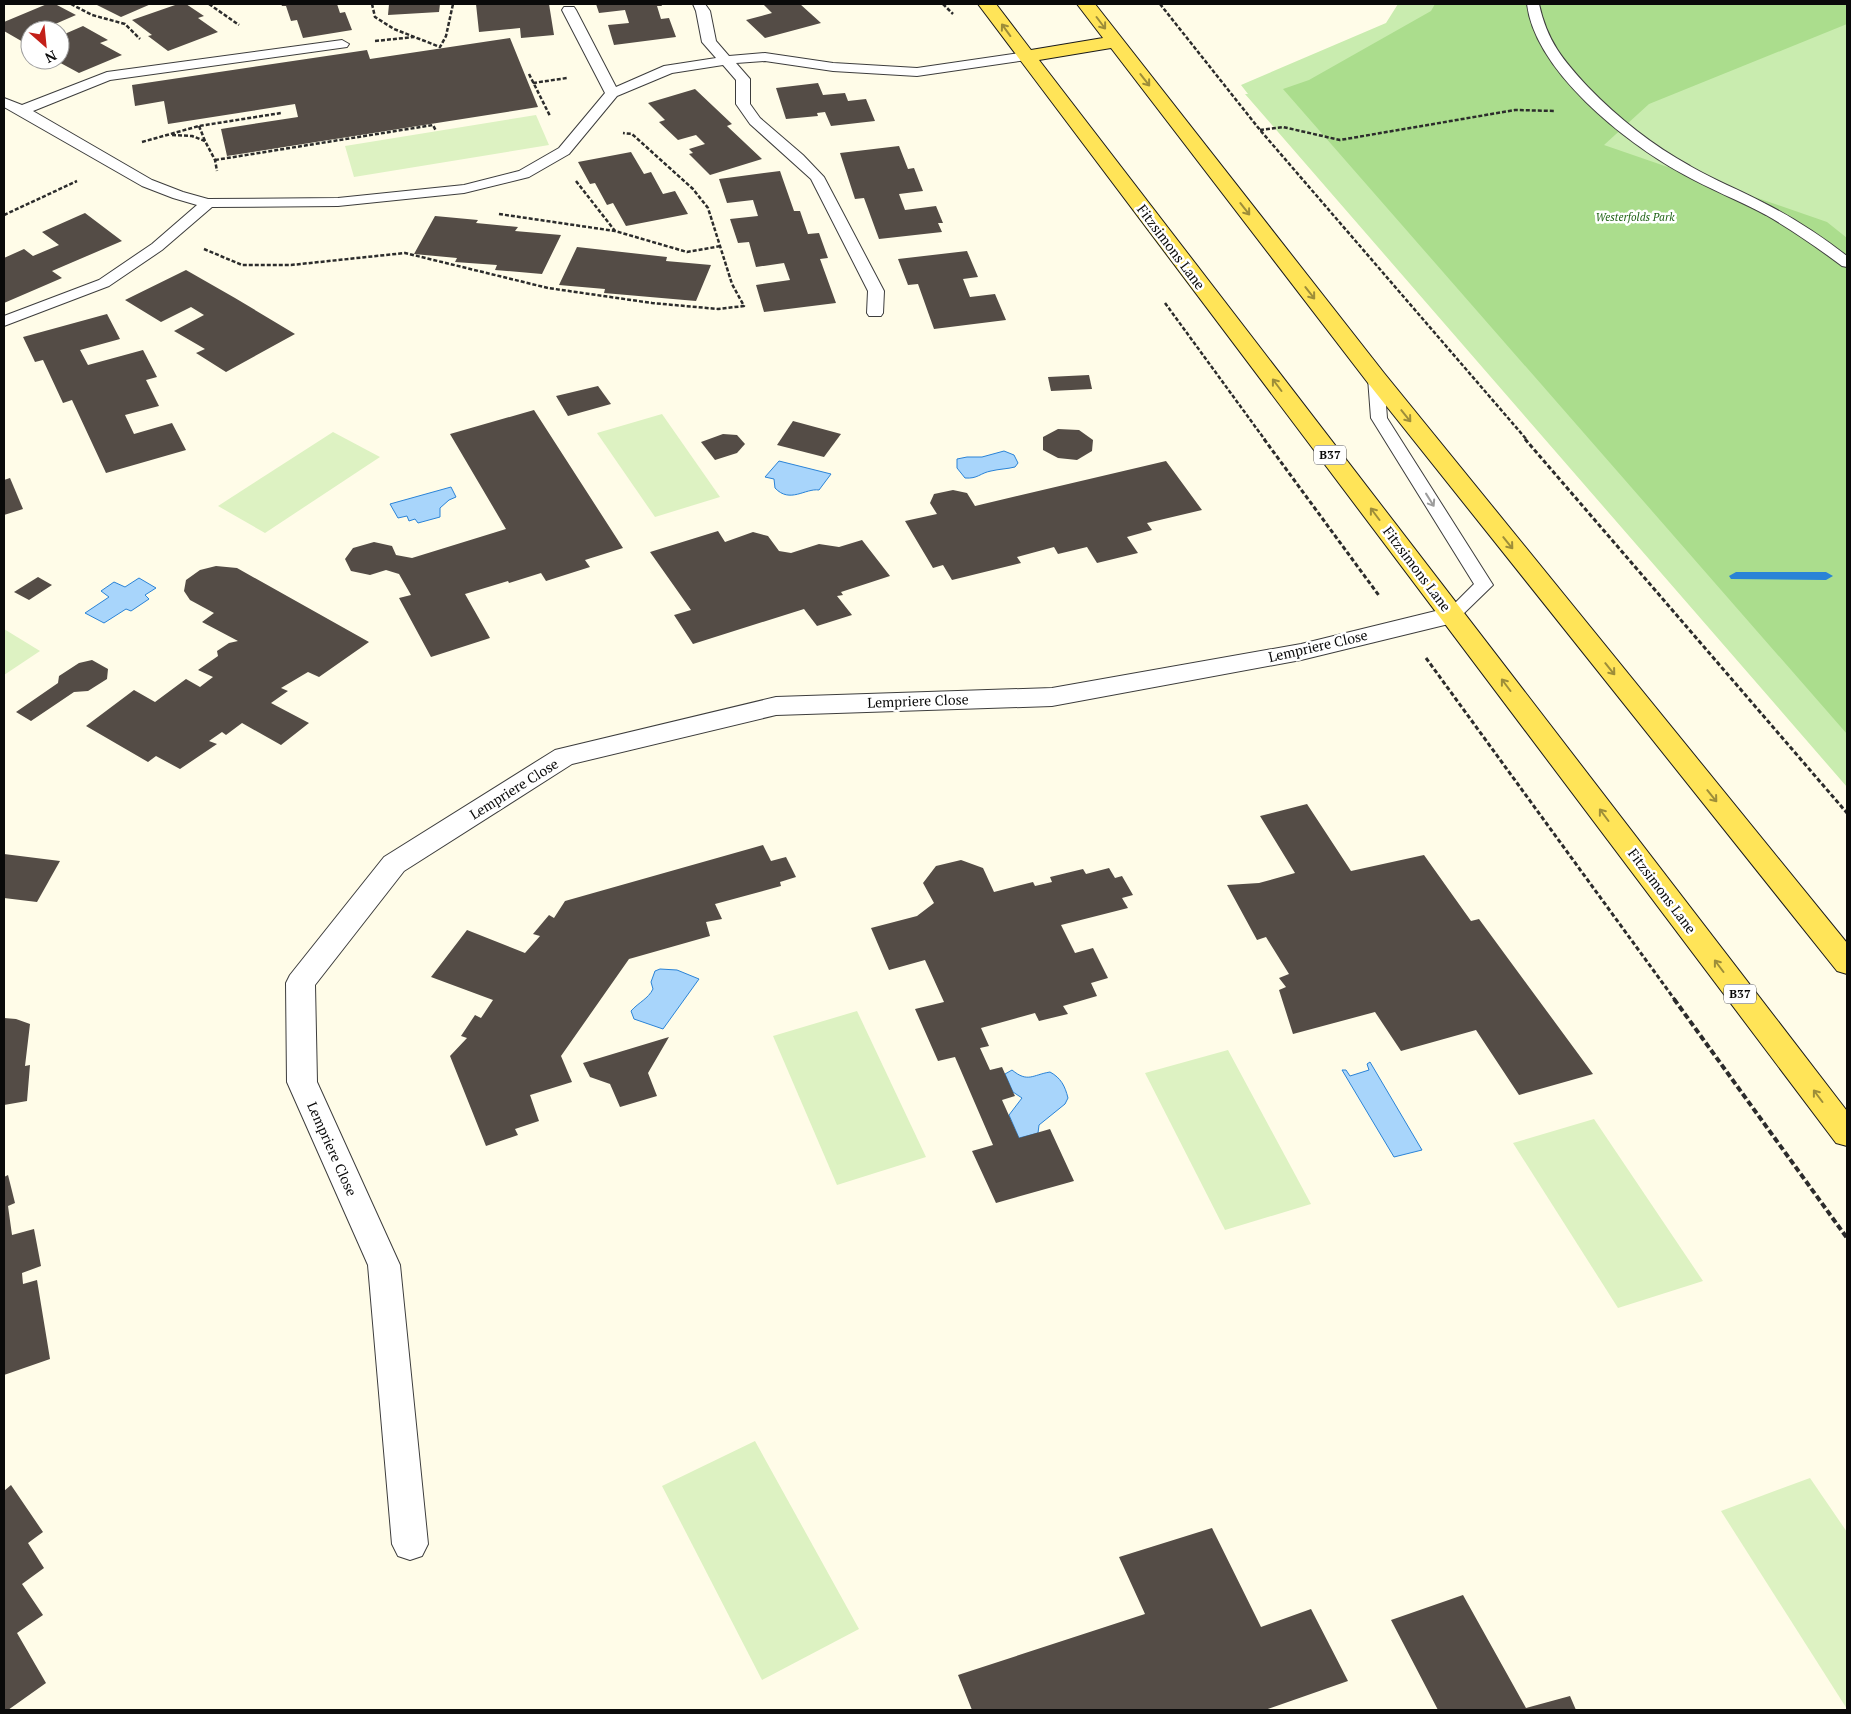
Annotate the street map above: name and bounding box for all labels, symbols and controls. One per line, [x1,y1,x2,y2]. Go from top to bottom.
one-way arrow [1095,16,1106,29]
north arrow [20,20,70,70]
one-way arrow [1001,23,1011,37]
text: N [42,46,60,68]
one-way arrow [1140,73,1150,87]
street label: Fitzsimons Lane [1133,200,1210,293]
one-way arrow [1239,202,1250,215]
park label: Westerfolds Park [1595,210,1675,224]
one-way arrow [1304,286,1315,299]
one-way arrow [1271,379,1282,392]
one-way arrow [1401,410,1412,423]
road number: B37 [1314,446,1346,464]
one-way arrow [1426,492,1436,506]
one-way arrow [1370,508,1381,521]
street label: Fitzsimons Lane [1379,522,1456,615]
one-way arrow [1503,536,1514,549]
street label: Lempriere Close [1266,625,1369,666]
one-way arrow [1605,663,1616,676]
one-way arrow [1500,679,1511,692]
street label: Lempriere Close [867,689,969,712]
street label: Lempriere Close [466,754,562,823]
one-way arrow [1707,789,1718,802]
one-way arrow [1599,808,1609,822]
street label: Fitzsimons Lane [1624,844,1701,937]
one-way arrow [1714,959,1724,973]
road number: B37 [1724,984,1756,1004]
one-way arrow [1812,1089,1823,1102]
street label: Lempriere Close [303,1099,362,1199]

